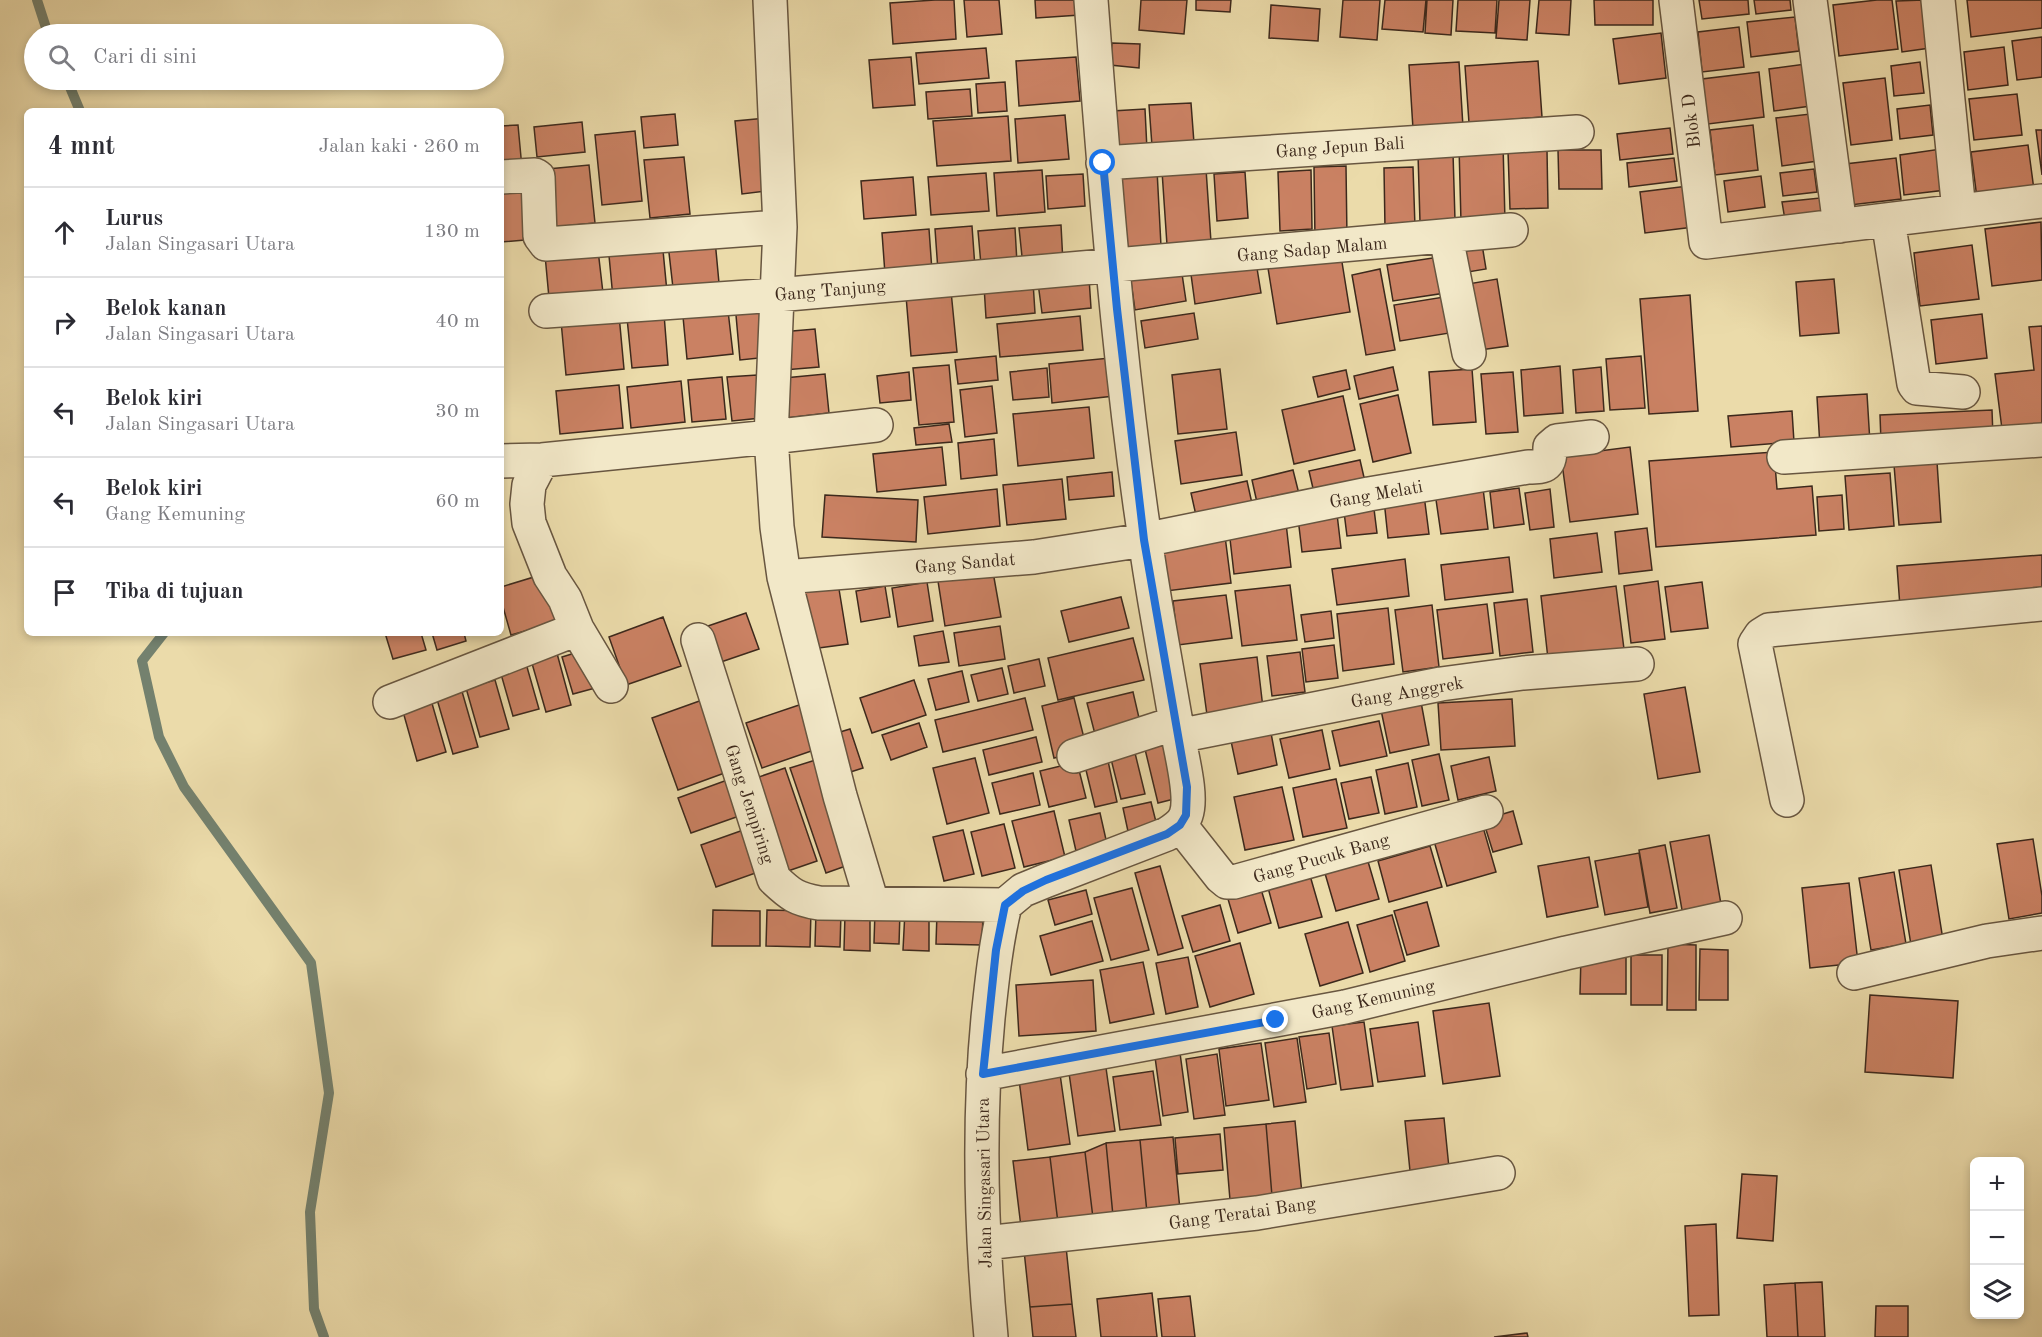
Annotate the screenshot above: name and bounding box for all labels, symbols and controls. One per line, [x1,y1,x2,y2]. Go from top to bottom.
search box [24,24,504,90]
icon: search [45,41,78,74]
text: Cari di sini [93,46,197,68]
street label: Blok D [1680,93,1704,149]
text: 4 mnt [48,134,115,160]
street label: Gang Jepun Bali [1275,135,1405,161]
text: Jalan kaki · 260 m [318,137,480,157]
route start [1089,149,1115,175]
text: Lurus [105,208,163,230]
icon: ahead [48,216,81,249]
text: 130 m [424,222,480,242]
street label: Gang Sadap Malam [1236,234,1388,266]
text: Jalan Singasari Utara [105,235,295,255]
street label: Gang Tanjung [774,277,887,305]
text: Belok kanan [105,298,227,320]
icon: right [48,306,81,339]
text: 40 m [435,312,480,332]
text: Jalan Singasari Utara [105,325,295,345]
text: Belok kiri [105,388,202,410]
icon: left [48,396,81,429]
text: 30 m [435,402,480,422]
text: Jalan Singasari Utara [105,415,295,435]
text: Belok kiri [105,478,202,500]
street label: Gang Melati [1328,478,1424,512]
icon: left [48,486,81,519]
text: 60 m [435,492,480,512]
text: Gang Kemuning [105,505,245,525]
street label: Gang Sandat [914,551,1016,577]
icon: arrive [48,576,81,609]
text: Tiba di tujuan [105,581,243,603]
street label: Gang Anggrek [1349,674,1465,712]
street label: Gang Jempiring [721,742,777,867]
street label: Gang Pucuk Bang [1251,831,1392,887]
street label: Gang Kemuning [1310,977,1437,1023]
route end [1262,1006,1288,1032]
street label: Jalan Singasari Utara [975,1097,995,1269]
map controls [1970,1157,2024,1319]
button: + [1970,1157,2024,1211]
street label: Gang Teratai Bang [1167,1195,1317,1233]
button: − [1970,1211,2024,1265]
button: layers [1970,1265,2024,1319]

